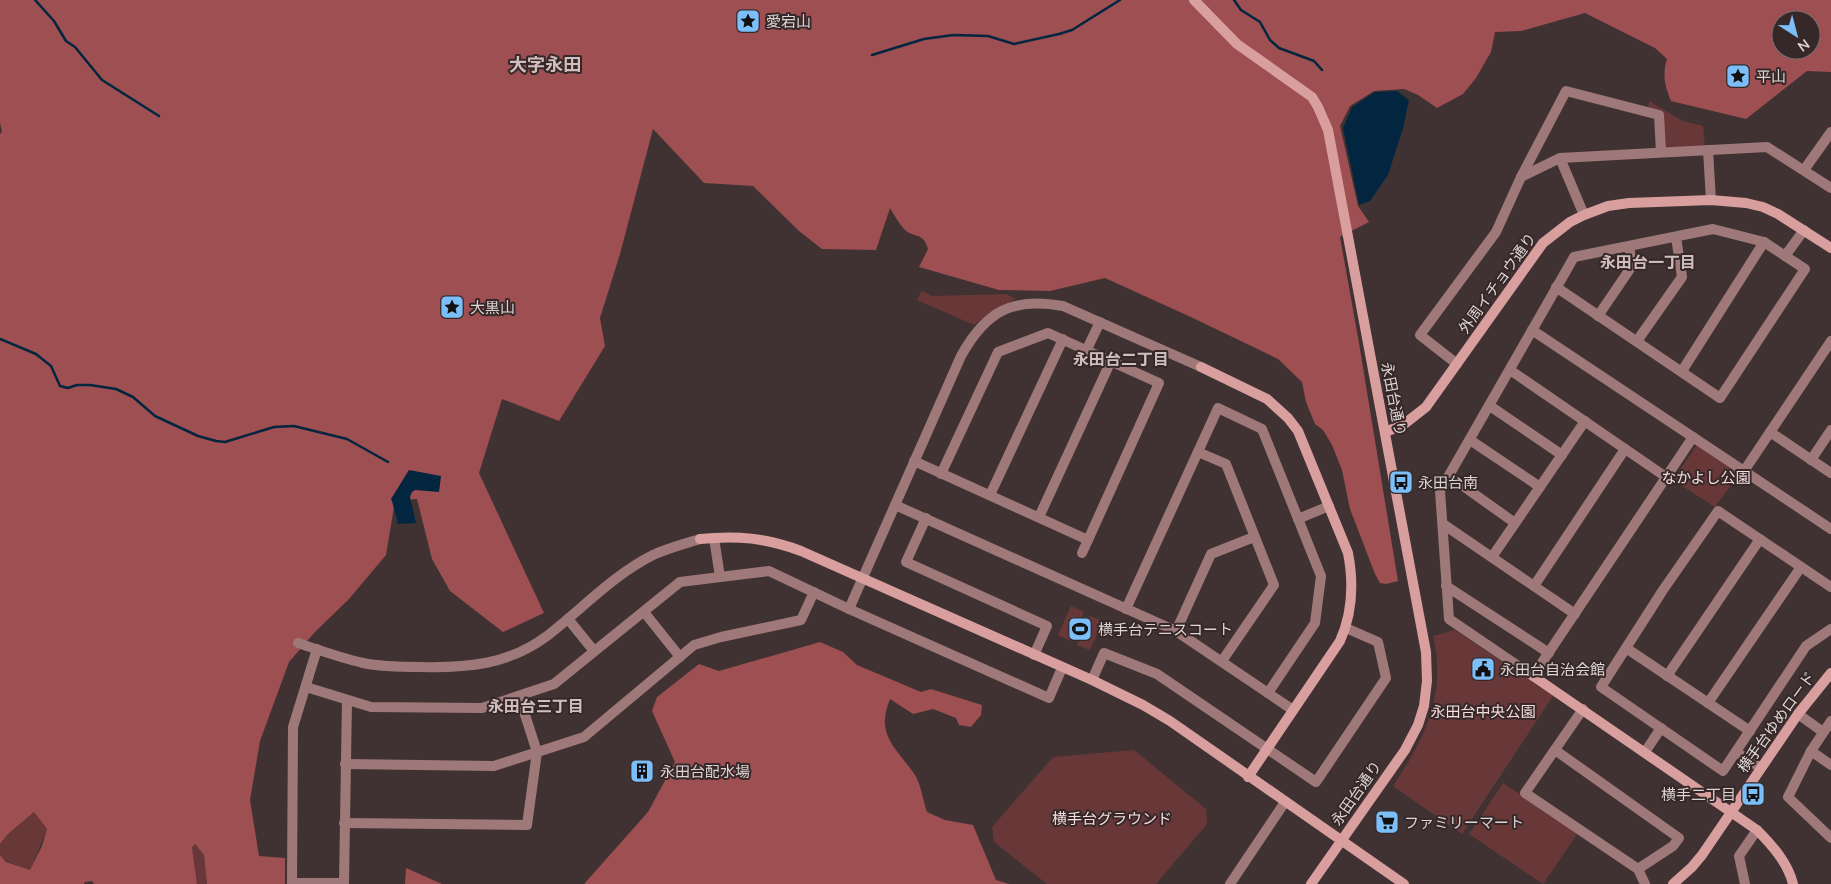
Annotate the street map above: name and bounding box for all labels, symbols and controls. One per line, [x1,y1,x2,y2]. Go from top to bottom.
place icon: 愛宕山 [735,8,761,34]
north arrow [1771,10,1821,60]
place label: 愛宕山 [766,12,811,31]
text: N [1794,35,1813,56]
district label: 大字永田 [509,53,581,76]
place icon: 平山 [1725,63,1751,89]
place label: 平山 [1756,67,1786,86]
street label: 外周イチョウ通り [1454,229,1540,337]
district label: 永田台一丁目 [1600,252,1696,272]
place icon: 大黒山 [439,294,465,320]
place label: 大黒山 [470,298,515,317]
district label: 永田台二丁目 [1073,349,1169,369]
street label: 永田台通り [1378,360,1410,438]
park label: なかよし公園 [1661,468,1751,487]
bus stop icon: 永田台南 [1388,469,1414,495]
place label: 永田台南 [1418,473,1478,492]
sports icon: 横手台テニスコート [1067,616,1093,642]
place label: 横手台テニスコート [1098,620,1233,639]
public building icon: 永田台自治会館 [1470,656,1496,682]
place label: 永田台自治会館 [1500,660,1605,679]
street label: 横手台ゆめロード [1733,668,1819,776]
district label: 永田台三丁目 [488,696,584,716]
park label: 永田台中央公園 [1430,702,1536,721]
street label: 永田台通り [1327,757,1385,829]
building icon: 永田台配水場 [629,758,655,784]
place label: 永田台配水場 [660,762,750,781]
bus stop icon: 横手二丁目 [1740,781,1766,807]
place label: 横手二丁目 [1661,785,1736,804]
park label: 横手台グラウンド [1052,809,1172,828]
supermarket icon: ファミリーマート [1374,809,1400,835]
place label: ファミリーマート [1404,813,1524,832]

